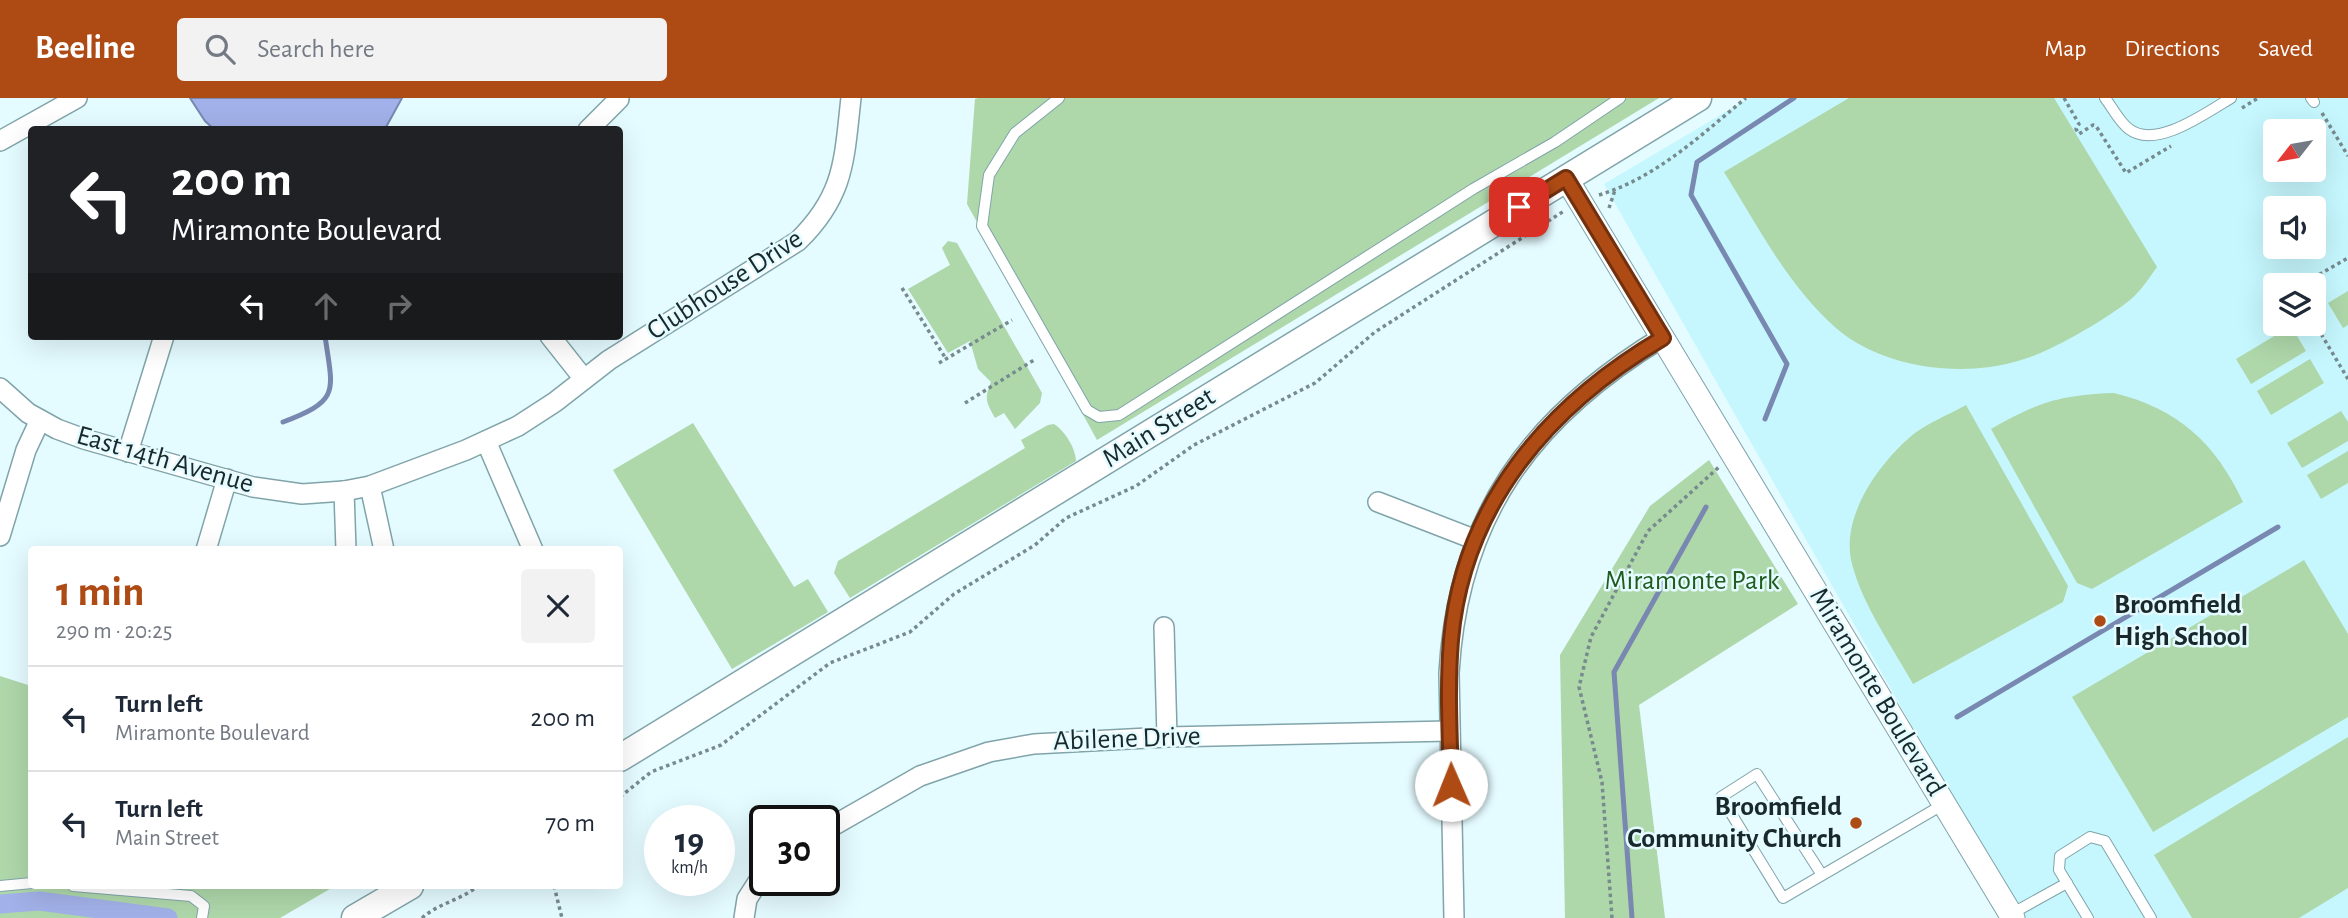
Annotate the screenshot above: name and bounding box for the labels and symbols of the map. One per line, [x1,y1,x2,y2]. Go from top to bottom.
north arrow [2263,119,2326,182]
pin [1489,177,1549,237]
street label: Clubhouse Drive [642,225,808,345]
street label: Main Street [1098,383,1220,473]
street label: East 14th Avenue [73,421,257,499]
park label: Miramonte Park [1604,567,1780,595]
street label: Miramonte Boulevard [1804,583,1950,801]
place label: Broomfield High School [2114,591,2248,651]
marker: Broomfield High School [2092,613,2108,629]
street label: Abilene Drive [1053,722,1201,756]
position arrow [1414,748,1488,822]
place label: Broomfield Community Church [1627,793,1842,853]
speed limit sign: 30 [749,805,840,896]
marker: Broomfield Community Church [1848,815,1864,831]

